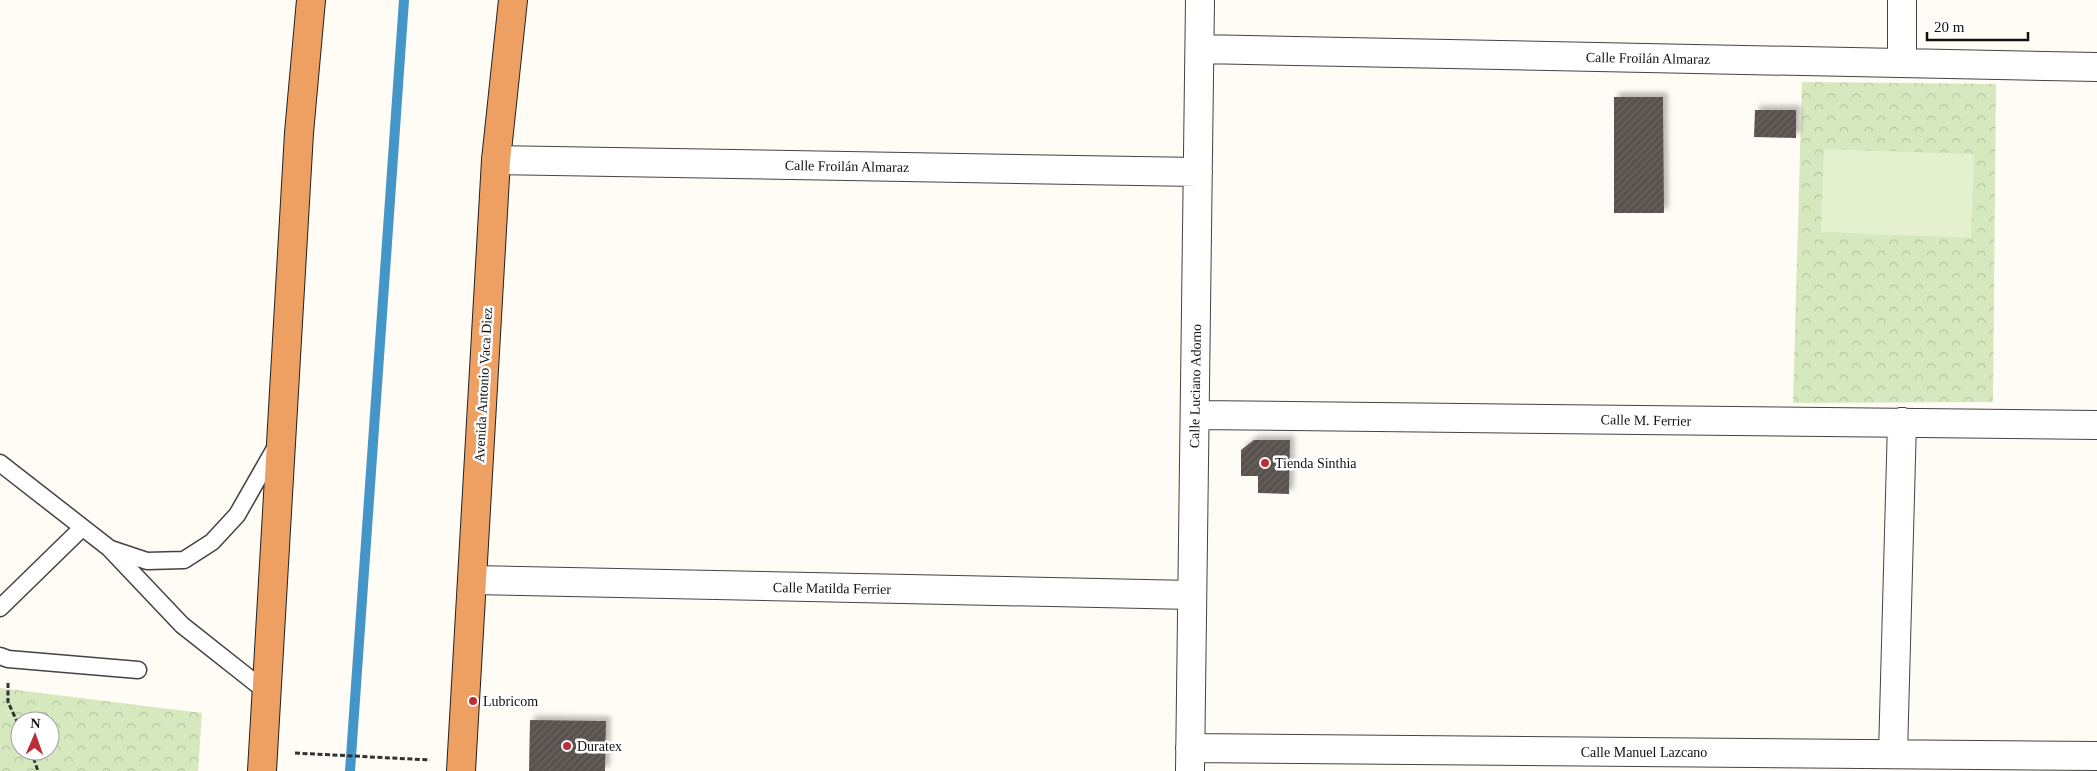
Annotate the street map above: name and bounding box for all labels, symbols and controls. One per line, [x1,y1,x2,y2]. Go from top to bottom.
scale bar [1927,10,2028,42]
text: 20 m [1934,19,1965,35]
street label: Calle Froilán Almaraz [1586,50,1710,67]
street label: Calle Froilán Almaraz [785,158,909,175]
street label: Avenida Antonio Vaca Diez [472,307,495,463]
street label: Calle Luciano Adorno [1187,324,1204,448]
street label: Calle M. Ferrier [1601,412,1692,429]
place label: Tienda Sinthia [1275,456,1357,471]
marker: Tienda Sinthia [1259,457,1271,469]
street label: Calle Matilda Ferrier [773,580,892,597]
place label: Lubricom [483,694,538,709]
marker: Lubricom [467,695,479,707]
north arrow [10,711,60,761]
text: N [30,716,41,731]
place label: Duratex [577,739,622,754]
marker: Duratex [561,740,573,752]
street label: Calle Manuel Lazcano [1581,745,1707,760]

